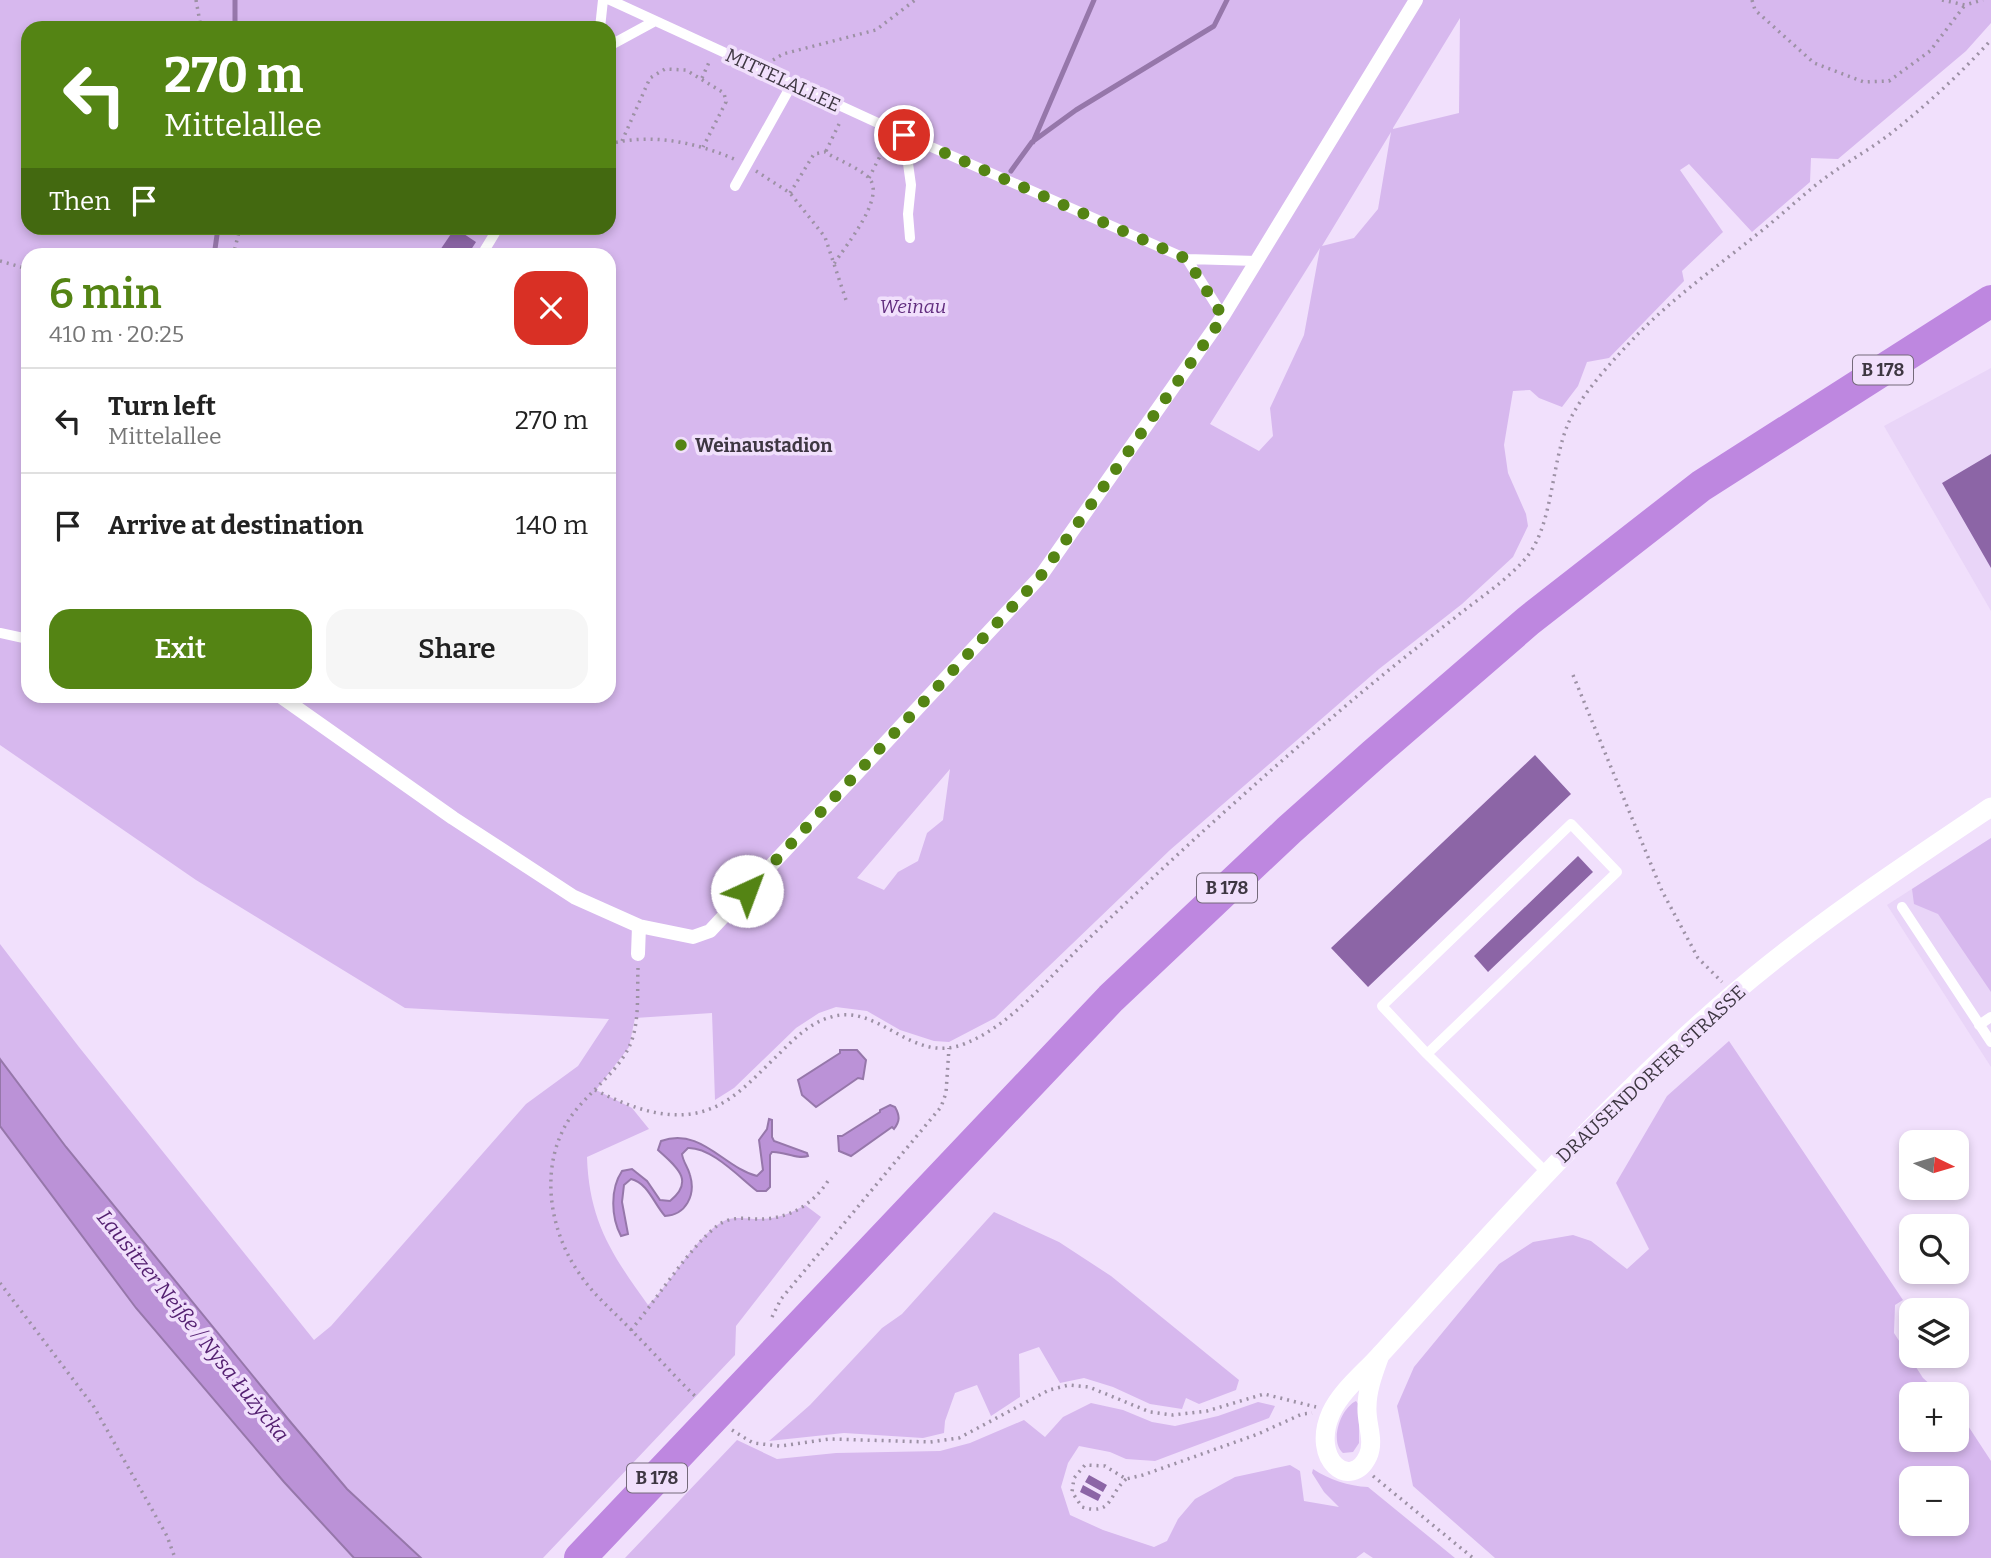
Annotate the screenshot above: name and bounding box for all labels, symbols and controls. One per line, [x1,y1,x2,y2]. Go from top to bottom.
street label: MITTELALLEE [722,43,844,117]
text: 270 m [164,46,304,105]
icon: left [49,49,140,140]
pin [874,105,934,165]
text: Mittelallee [164,106,322,144]
icon: arrive [885,116,923,154]
icon: arrive [125,182,163,220]
text: Then [49,186,111,217]
text: 6 min [49,269,162,319]
button: close [514,271,588,345]
park label: Weinau [880,295,946,318]
text: 410 m · 20:25 [49,320,184,348]
road number: B 178 [1853,356,1913,384]
text: Turn left [108,391,216,422]
icon: left [49,402,87,440]
text: 270 m [515,405,588,436]
text: Mittelallee [108,422,222,450]
place label: Weinaustadion [695,434,833,457]
marker: Weinaustadion [673,437,689,453]
icon: arrive [49,507,87,545]
text: Arrive at destination [108,510,363,541]
text: 140 m [516,510,588,541]
button: Exit [49,609,312,689]
button: Share [326,609,588,689]
position arrow [710,854,784,928]
road number: B 178 [1197,874,1257,903]
street label: DRAUSENDORFER STRASSE [1552,980,1750,1168]
north arrow [1899,1130,1969,1200]
map controls [1899,1130,1969,1536]
water label: Lausitzer Neiße / Nysa Łużycka [91,1205,295,1447]
button: search [1899,1214,1969,1284]
button: layers [1899,1298,1969,1368]
button: + [1899,1382,1969,1452]
road number: B 178 [627,1464,687,1492]
button: − [1899,1466,1969,1536]

